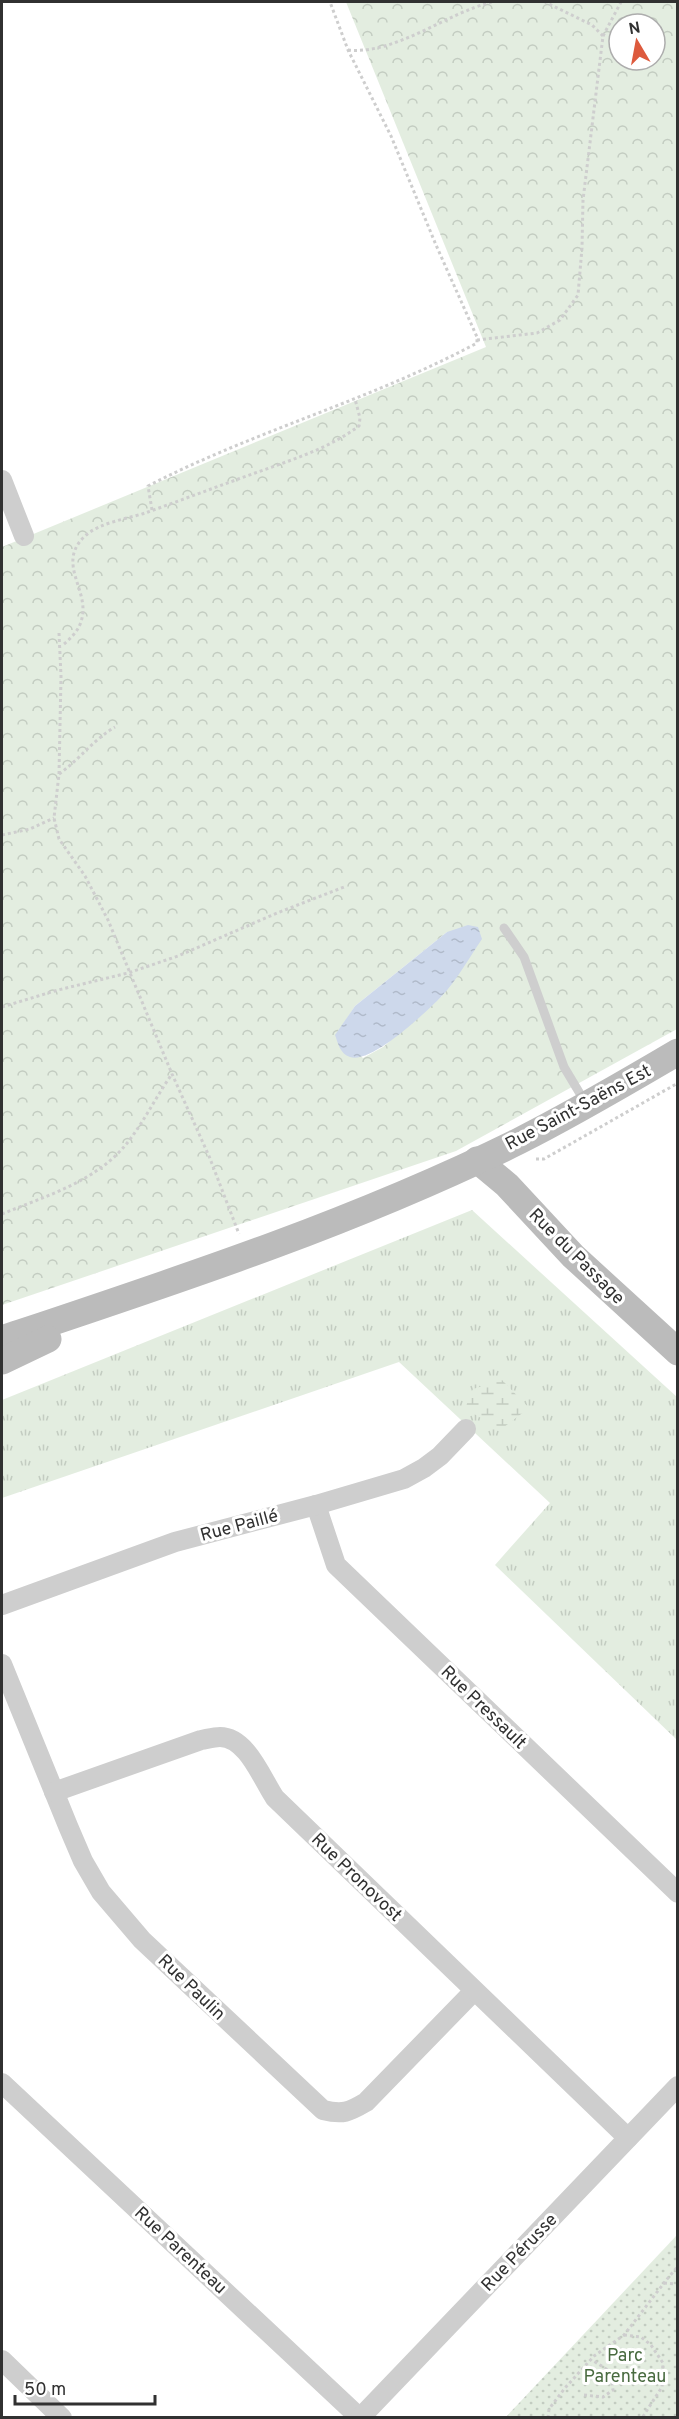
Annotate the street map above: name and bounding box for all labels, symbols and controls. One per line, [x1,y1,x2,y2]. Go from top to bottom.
north arrow [607,12,667,72]
text: N [627,18,642,40]
street label: Rue Saint-Saëns Est [502,1060,656,1156]
street label: Rue du Passage [523,1204,629,1310]
street label: Rue Paillé [198,1505,281,1548]
street label: Rue Pressault [435,1661,531,1755]
street label: Rue Pronovost [306,1829,406,1927]
street label: Rue Paulin [152,1950,230,2026]
street label: Rue Parenteau [129,2202,231,2300]
street label: Rue Pérusse [477,2209,563,2297]
park label: Parc Parenteau [584,2345,666,2389]
scale bar [15,2368,154,2406]
text: 50 m [24,2379,66,2402]

